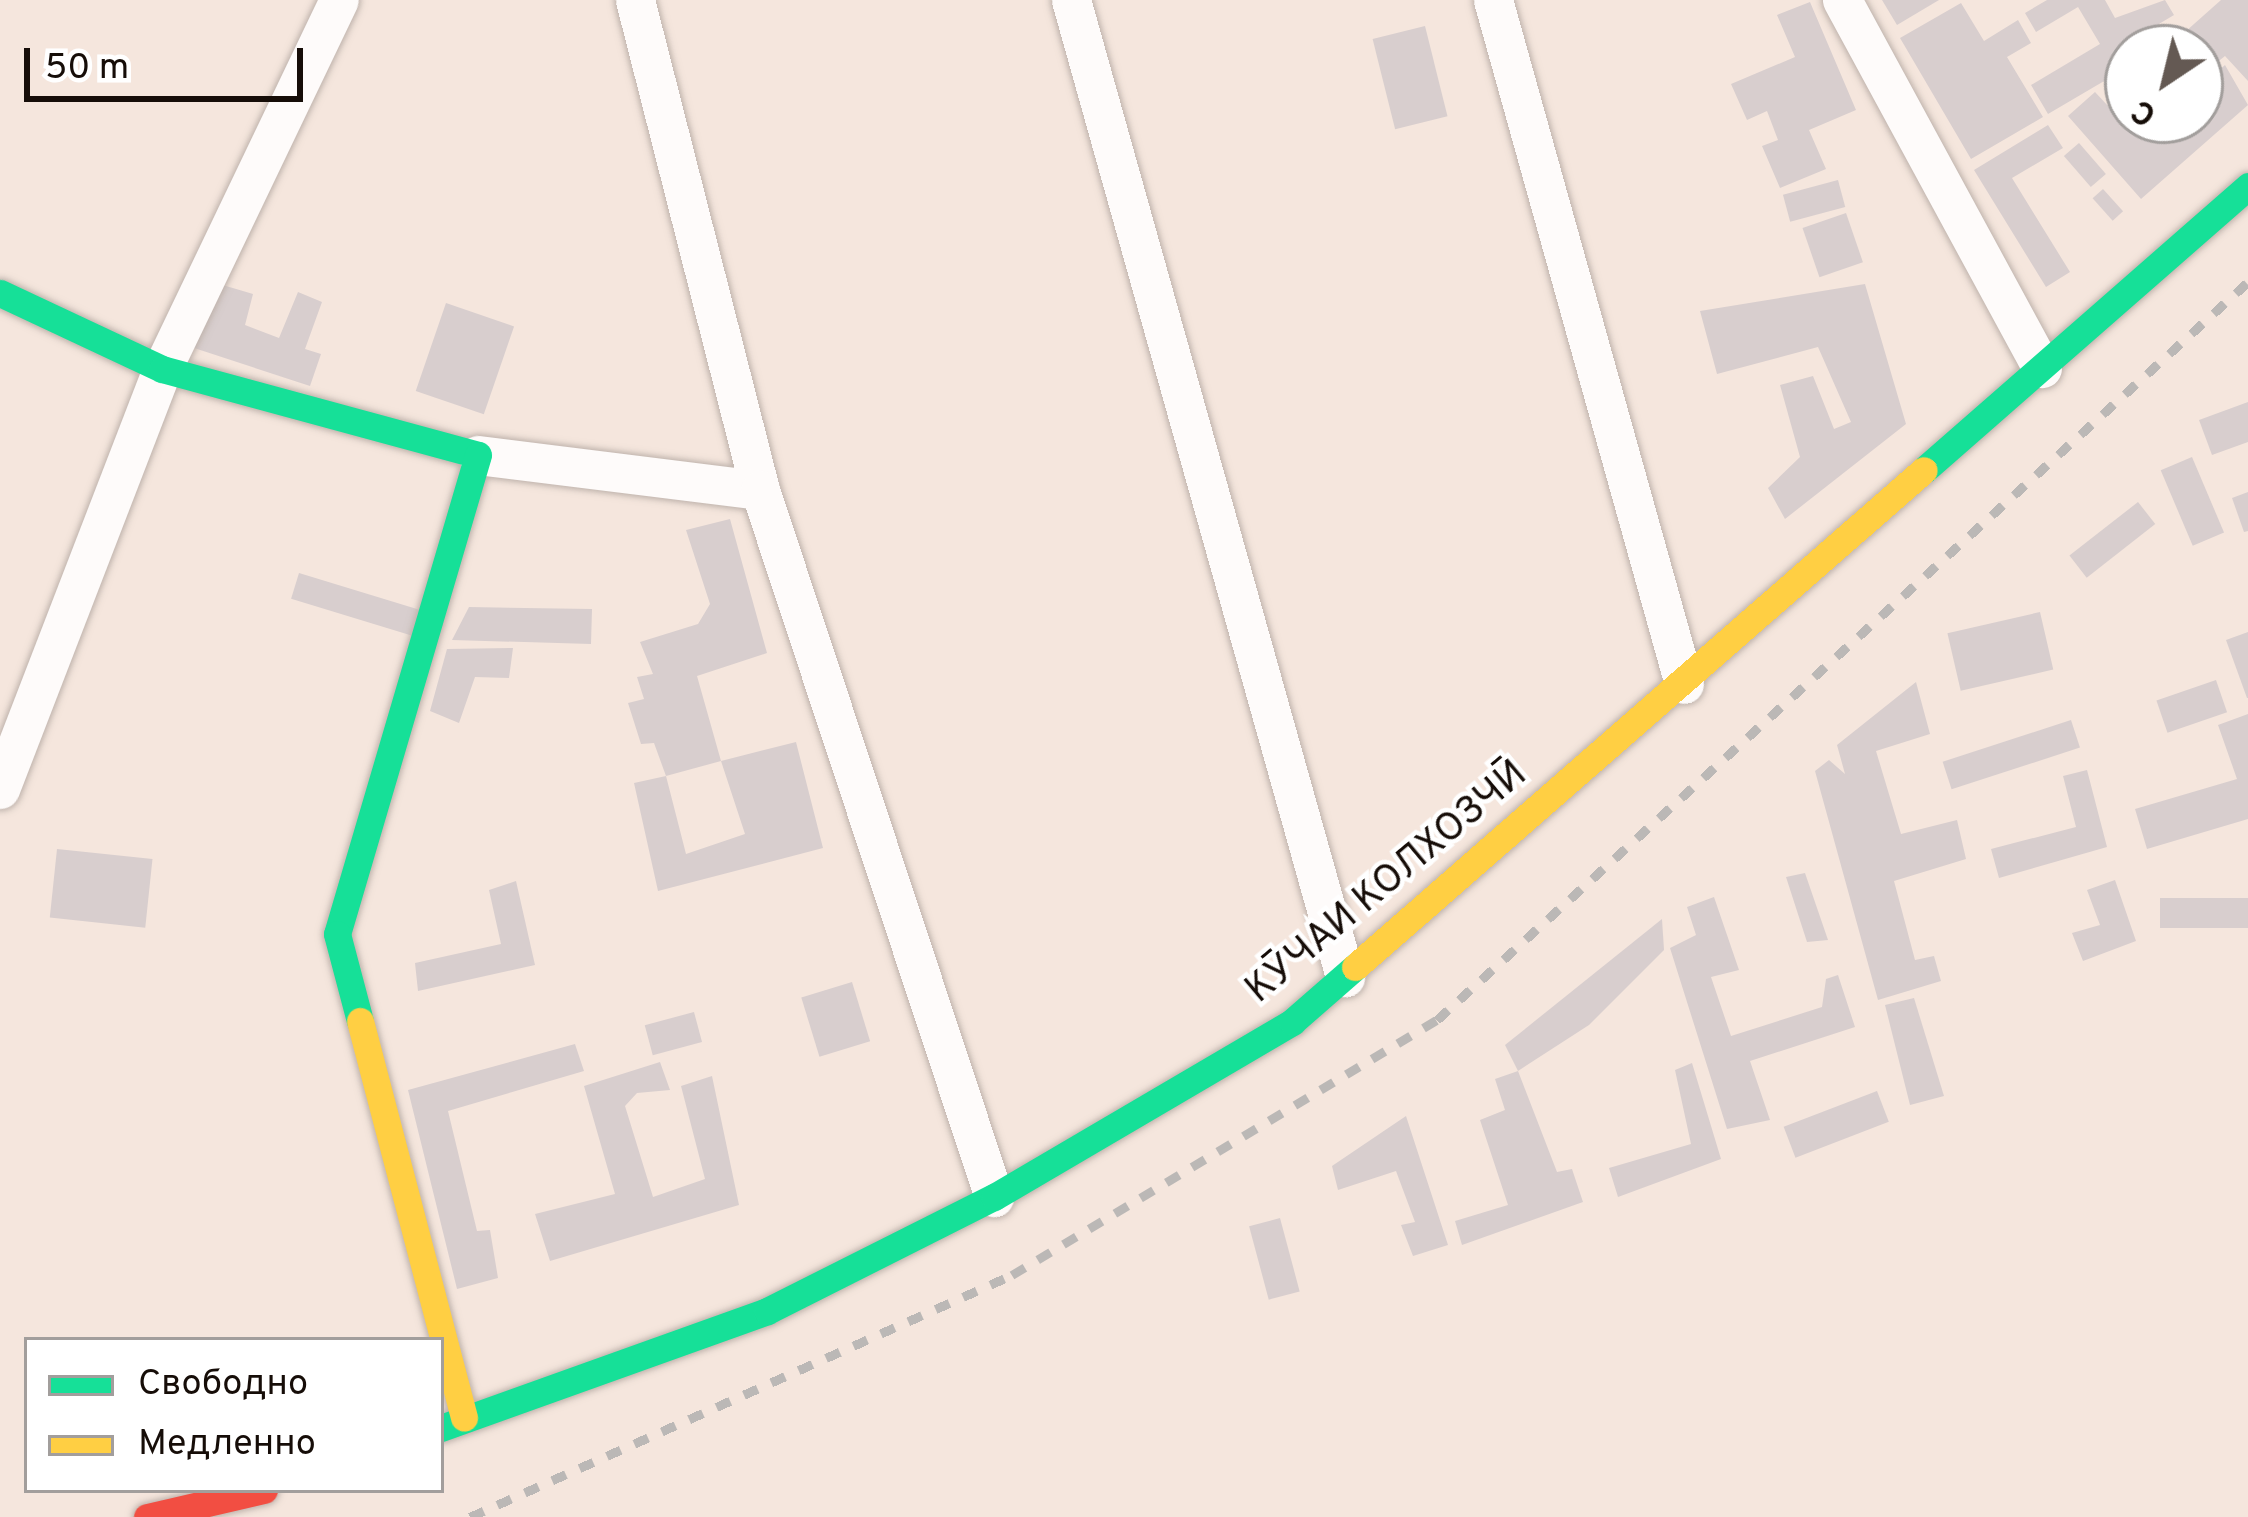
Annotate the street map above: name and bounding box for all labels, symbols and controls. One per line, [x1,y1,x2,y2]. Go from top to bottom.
scale bar [30,24,309,98]
north arrow [2104,24,2224,144]
text: 50 m [45,46,129,92]
text: С [2124,88,2166,134]
street label: КӮЧАИ КОЛХОЗЧӢ [1238,753,1538,1015]
legend [24,1337,444,1493]
text: Свободно [138,1362,308,1408]
text: Медленно [138,1422,316,1468]

